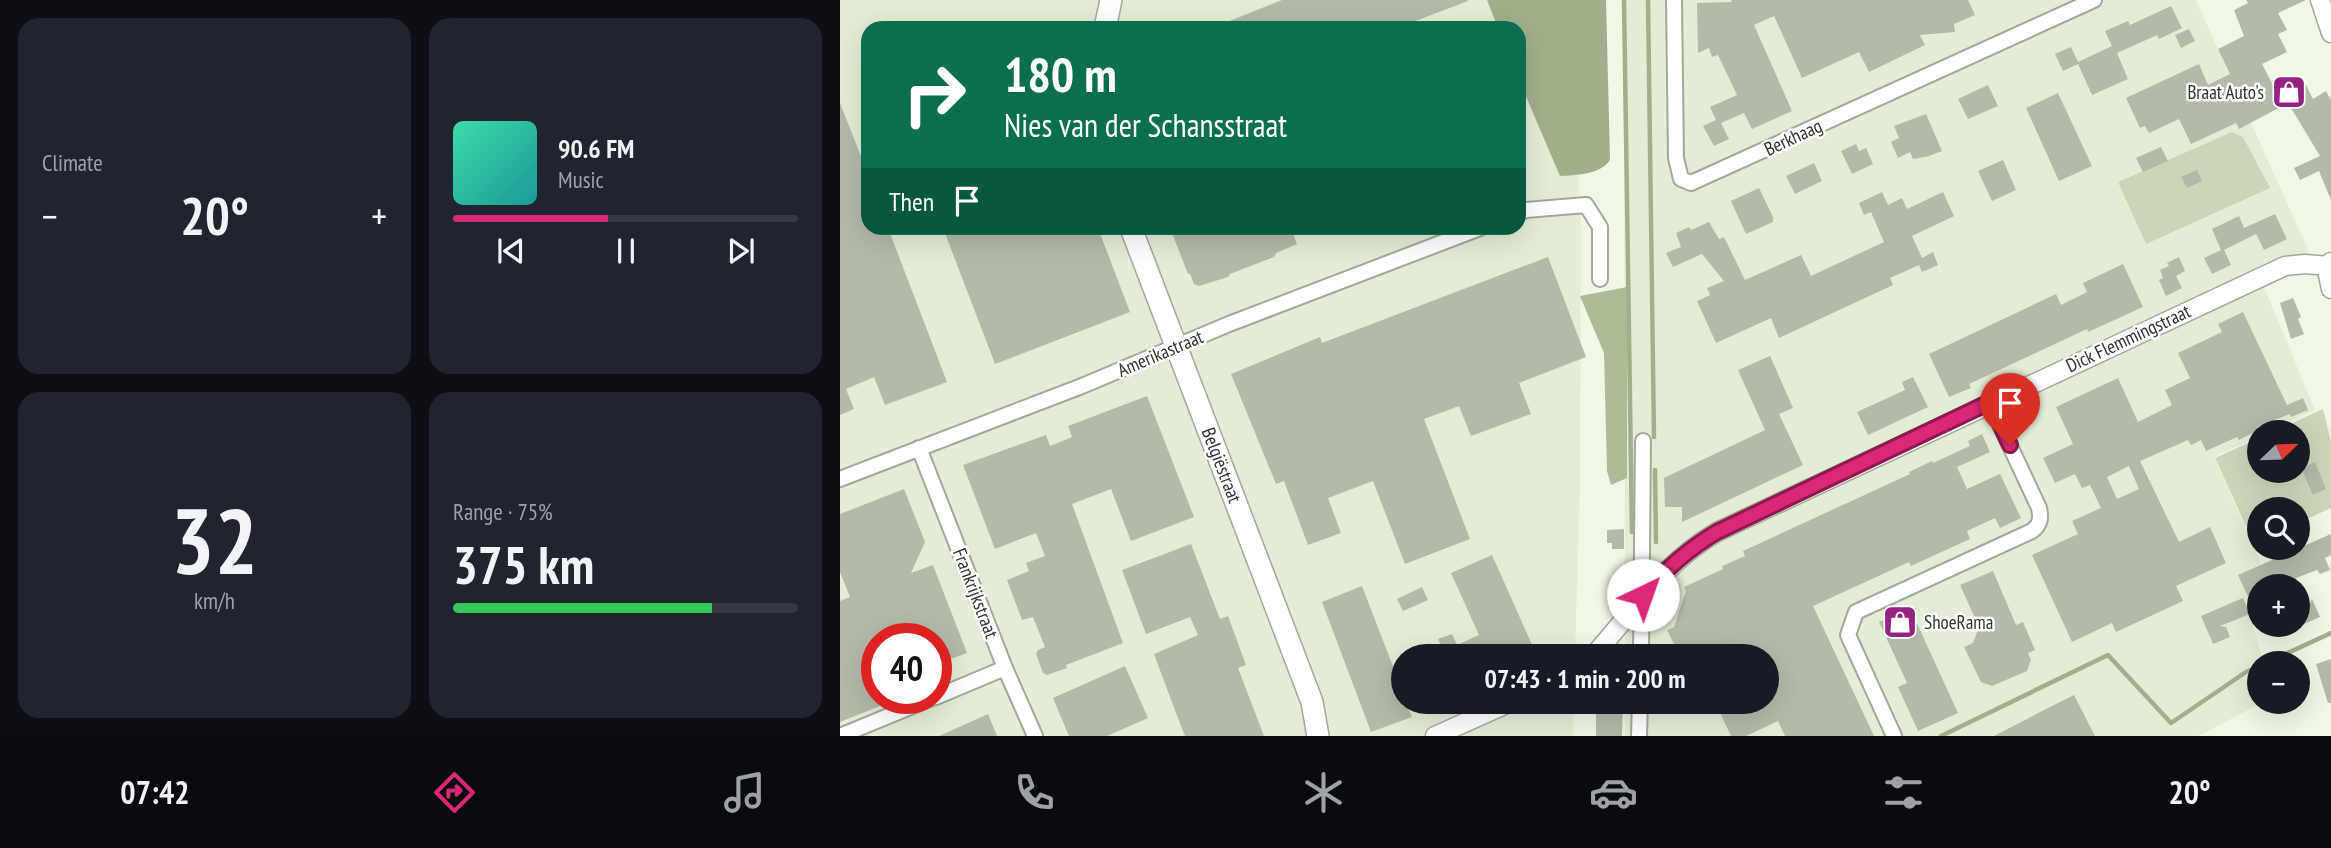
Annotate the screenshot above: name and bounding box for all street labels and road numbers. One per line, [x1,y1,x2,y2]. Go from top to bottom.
street label: Berkhaag [1760,113,1826,161]
street label: Dick Flemmingstraat [2062,298,2195,377]
street label: Amerikastraat [1114,324,1207,382]
street label: Belgiëstraat [1197,424,1248,507]
street label: Frankrijkstraat [948,545,1004,642]

